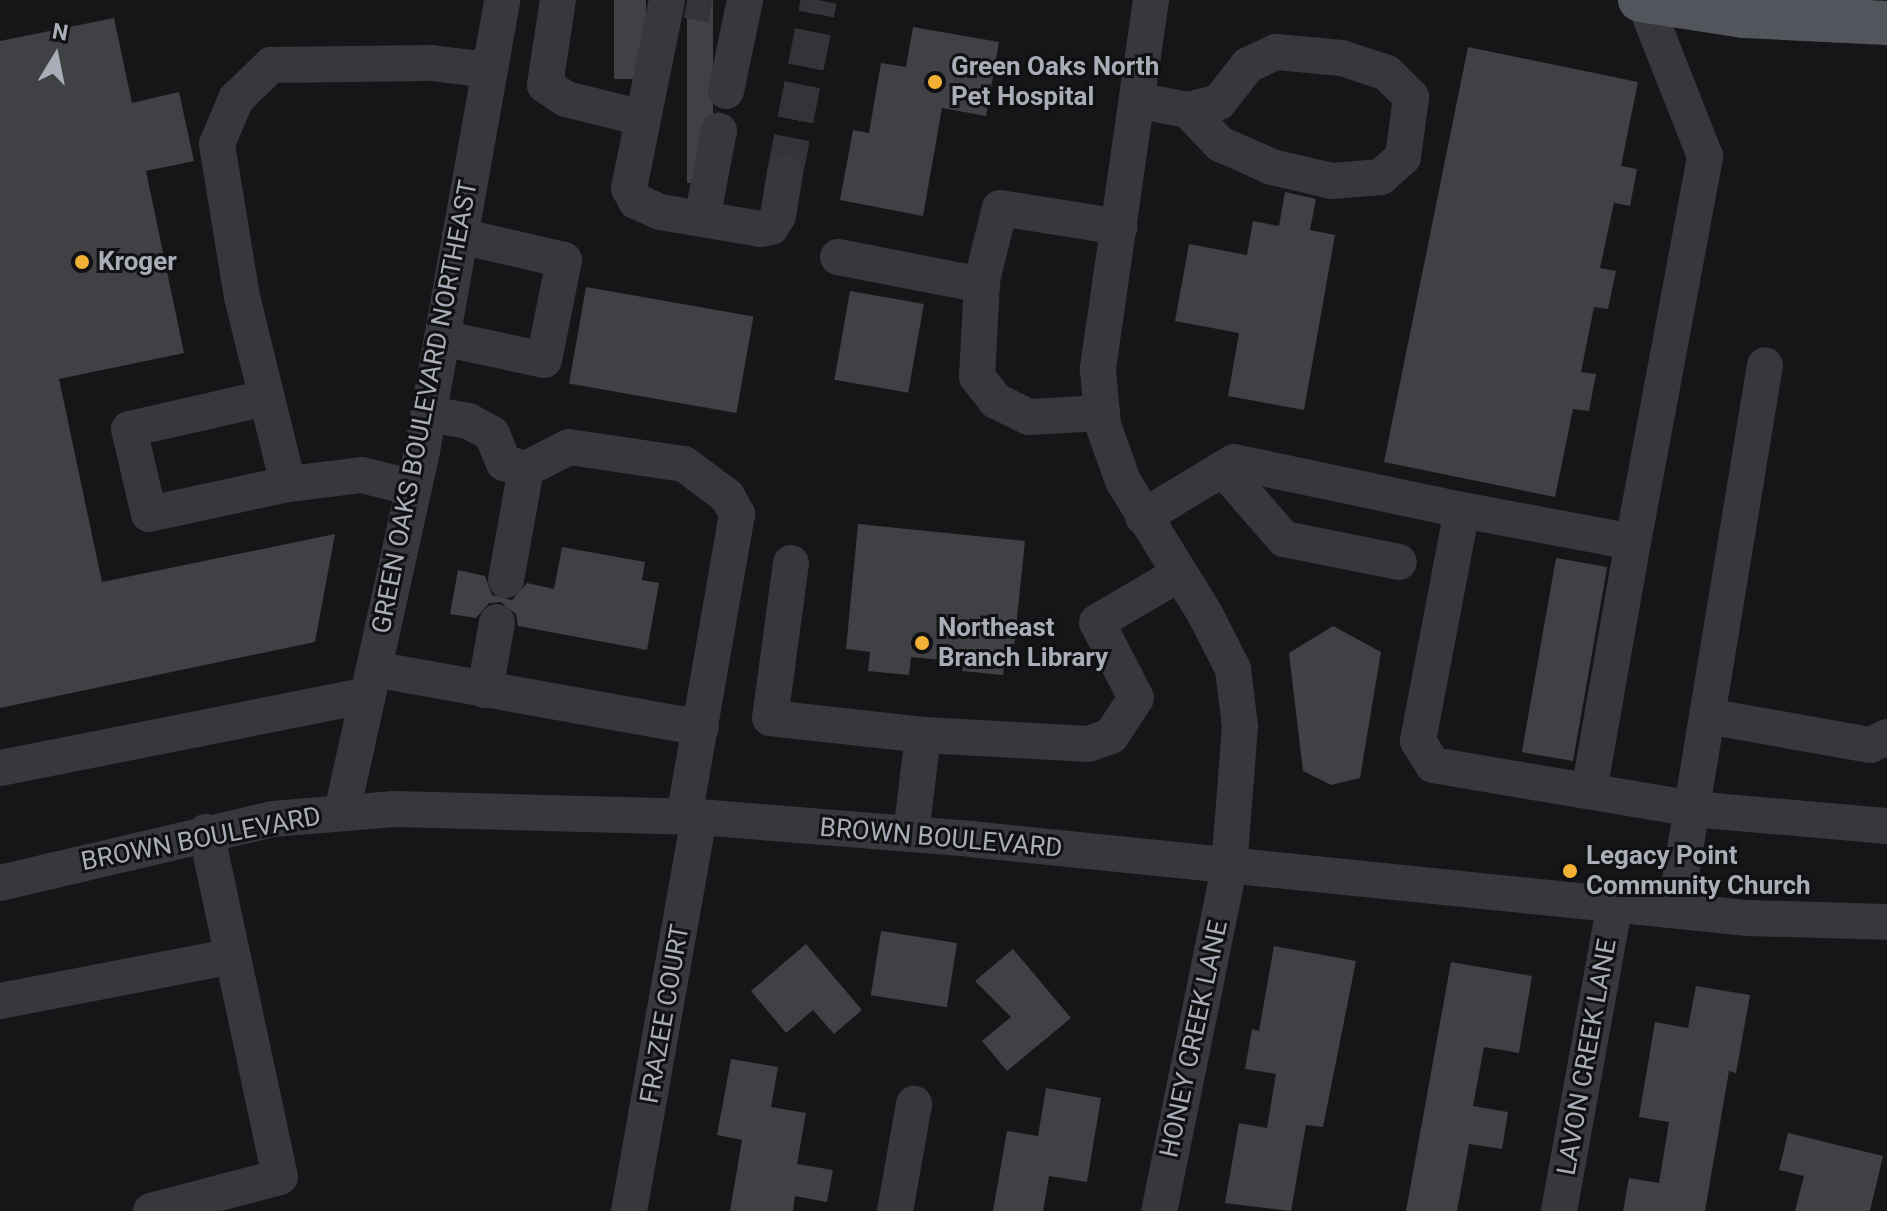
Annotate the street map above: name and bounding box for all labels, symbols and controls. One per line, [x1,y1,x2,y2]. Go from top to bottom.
north arrow [16,16,96,96]
text: N [50,18,70,46]
place label: Green Oaks North Pet Hospital [951,51,1159,112]
marker: Green Oaks North Pet Hospital [926,73,944,91]
street label: GREEN OAKS BOULEVARD NORTHEAST [366,178,484,636]
place label: Kroger [98,246,177,278]
marker: Kroger [73,253,91,271]
place label: Northeast Branch Library [938,612,1108,674]
marker: Northeast Branch Library [913,634,931,652]
street label: BROWN BOULEVARD [78,800,324,878]
street label: BROWN BOULEVARD [818,812,1064,864]
place label: Legacy Point Community Church [1586,840,1811,902]
marker: Legacy Point Community Church [1561,862,1579,880]
street label: HONEY CREEK LANE [1154,918,1234,1160]
street label: FRAZEE COURT [634,922,696,1106]
street label: LAVON CREEK LANE [1551,937,1623,1177]

